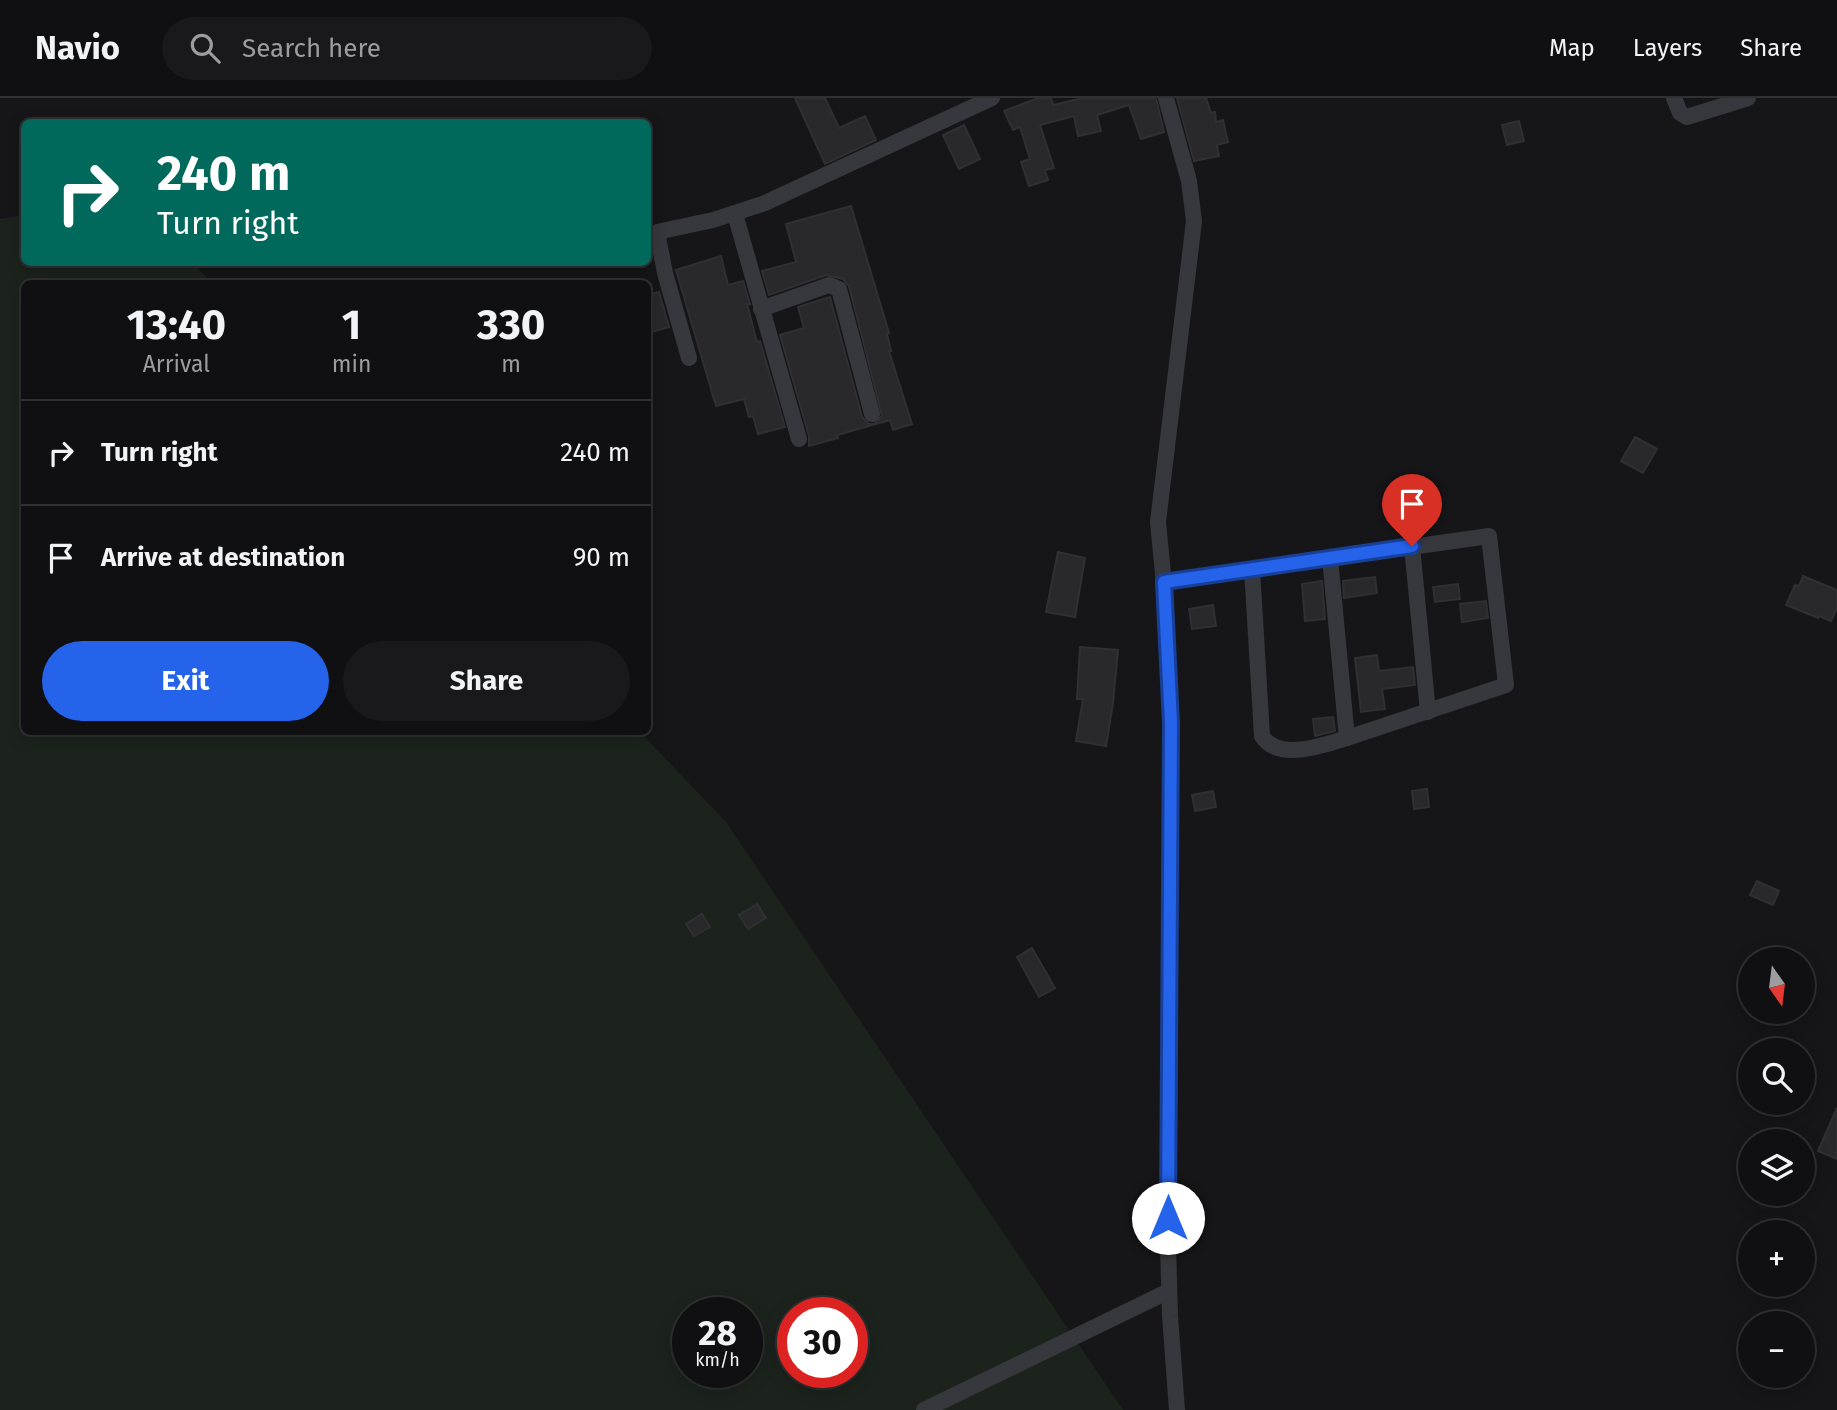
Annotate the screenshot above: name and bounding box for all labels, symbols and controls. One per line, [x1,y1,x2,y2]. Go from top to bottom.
search box [162,17,652,80]
text: Navio [35,28,120,68]
icon: search [186,29,224,67]
text: Search here [242,33,381,64]
text: Map [1549,34,1595,62]
text: Layers [1633,34,1702,62]
text: Share [1740,34,1802,62]
text: 240 m [157,144,290,203]
icon: right [42,147,133,238]
text: Turn right [157,204,299,242]
text: 13:40 [127,300,226,350]
text: 1 [342,300,361,350]
text: 330 [477,300,545,350]
text: Arrival [143,350,210,378]
text: min [332,350,371,378]
text: m [501,350,521,378]
icon: right [42,434,80,472]
text: Turn right [101,437,218,468]
text: 240 m [560,437,630,468]
pin [1382,474,1442,546]
icon: arrive [1393,485,1431,523]
icon: arrive [42,539,80,577]
text: Arrive at destination [101,542,345,573]
text: 90 m [573,542,630,573]
button: Exit [42,641,329,721]
button: Share [343,641,630,721]
north arrow [1738,947,1815,1024]
map controls [1738,947,1815,1388]
button: search [1738,1038,1815,1115]
button: layers [1738,1129,1815,1206]
position arrow [1131,1181,1205,1255]
button: + [1738,1220,1815,1297]
speed limit sign: 30 [777,1297,868,1388]
button: − [1738,1311,1815,1388]
text: 28 [698,1312,737,1354]
text: km/h [695,1349,740,1371]

